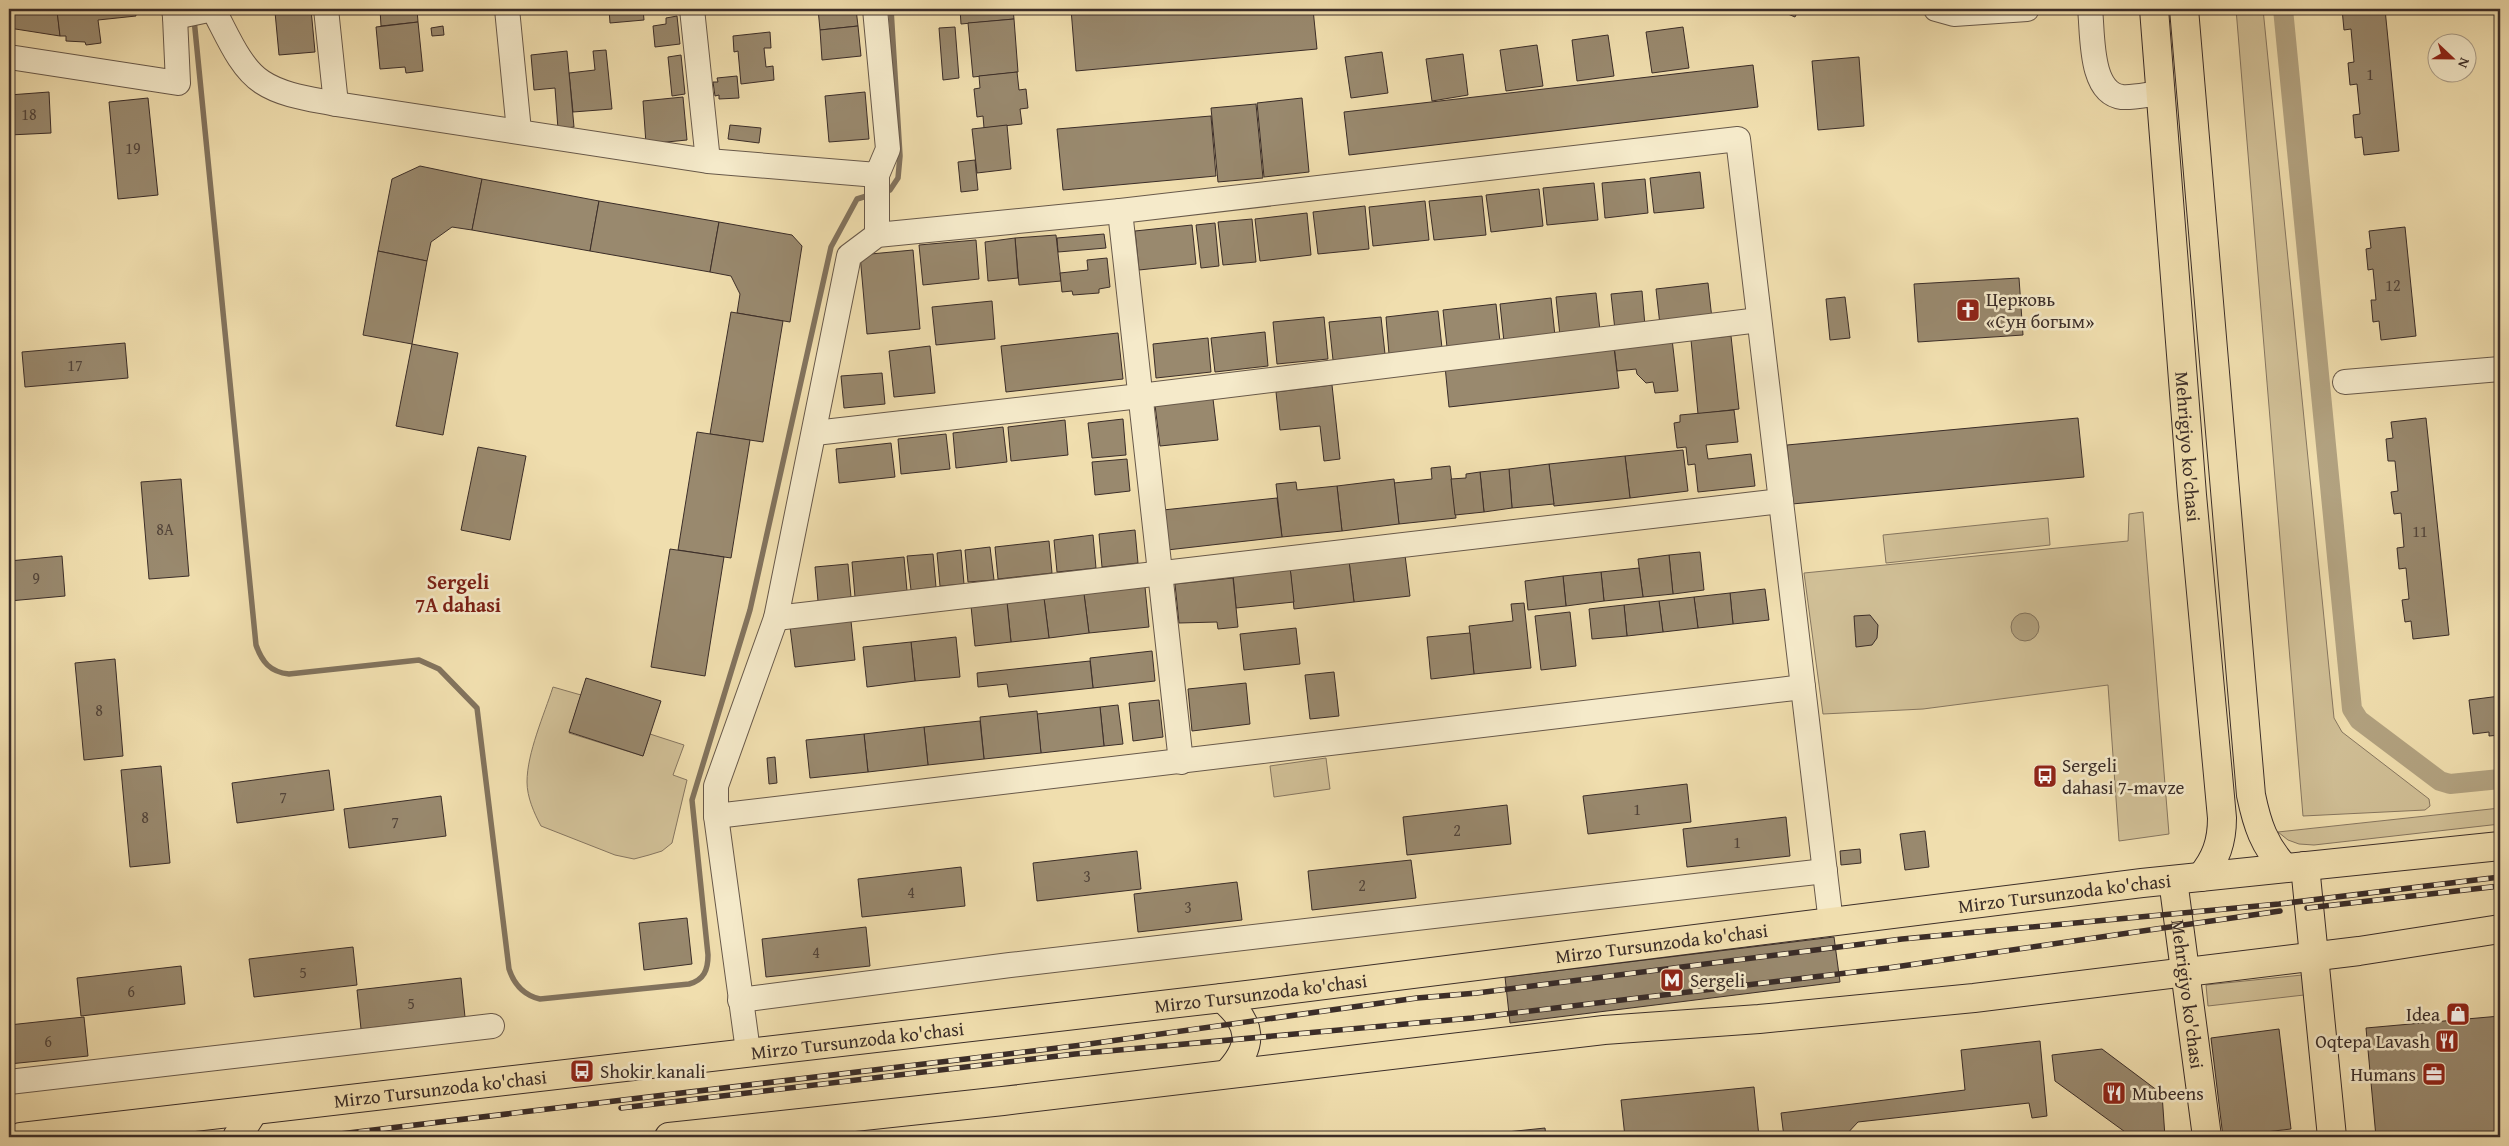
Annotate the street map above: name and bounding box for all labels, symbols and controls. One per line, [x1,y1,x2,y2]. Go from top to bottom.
north arrow [2426,32,2476,82]
text: N [2453,55,2475,72]
house number: 1 [2366,62,2374,86]
house number: 18 [21,102,37,126]
house number: 19 [125,136,141,160]
house number: 12 [2385,273,2401,297]
place label: Церковь «Сун богым» [1986,285,2094,335]
church icon: Церковь «Сун богым» [1955,297,1981,323]
house number: 17 [67,353,83,377]
street label: Mehrigiyo ko'chasi [2168,370,2208,523]
house number: 8А [156,517,174,541]
house number: 11 [2412,519,2428,543]
house number: 9 [32,566,40,590]
district label: Sergeli 7A dahasi [415,567,501,619]
house number: 8 [95,698,103,722]
place label: Sergeli dahasi 7-mavze [2062,751,2184,801]
bus stop icon: Sergeli dahasi 7-mavze [2032,763,2058,789]
house number: 7 [279,785,287,809]
house number: 1 [1633,797,1641,821]
house number: 8 [141,805,149,829]
house number: 7 [391,810,399,834]
house number: 2 [1453,818,1461,842]
house number: 1 [1733,830,1741,854]
house number: 3 [1083,864,1091,888]
street label: Mirzo Tursunzoda ko'chasi [1956,866,2172,920]
house number: 2 [1358,873,1366,897]
house number: 4 [907,880,915,904]
house number: 3 [1184,895,1192,919]
street label: Mirzo Tursunzoda ko'chasi [1554,916,1770,970]
street label: Mehrigiyo ko'chasi [2164,917,2212,1071]
house number: 4 [812,940,820,964]
house number: 5 [299,960,307,984]
street label: Mirzo Tursunzoda ko'chasi [1153,966,1369,1020]
place label: Sergeli [1690,966,1745,994]
metro station icon: Sergeli [1659,967,1685,993]
house number: 6 [127,979,135,1003]
house number: 5 [407,991,415,1015]
place label: Idea [2406,1000,2440,1028]
shop icon: Idea [2445,1001,2471,1027]
street label: Mirzo Tursunzoda ko'chasi [749,1014,965,1066]
place label: Oqtepa Lavash [2315,1027,2430,1055]
restaurant icon: Oqtepa Lavash [2434,1028,2460,1054]
house number: 6 [44,1029,52,1053]
place label: Shokir kanali [600,1057,706,1085]
bus stop icon: Shokir kanali [569,1058,595,1084]
place label: Humans [2350,1060,2416,1088]
office icon: Humans [2421,1061,2447,1087]
street label: Mirzo Tursunzoda ko'chasi [332,1062,548,1115]
place label: Mubeens [2132,1079,2204,1107]
restaurant icon: Mubeens [2101,1080,2127,1106]

